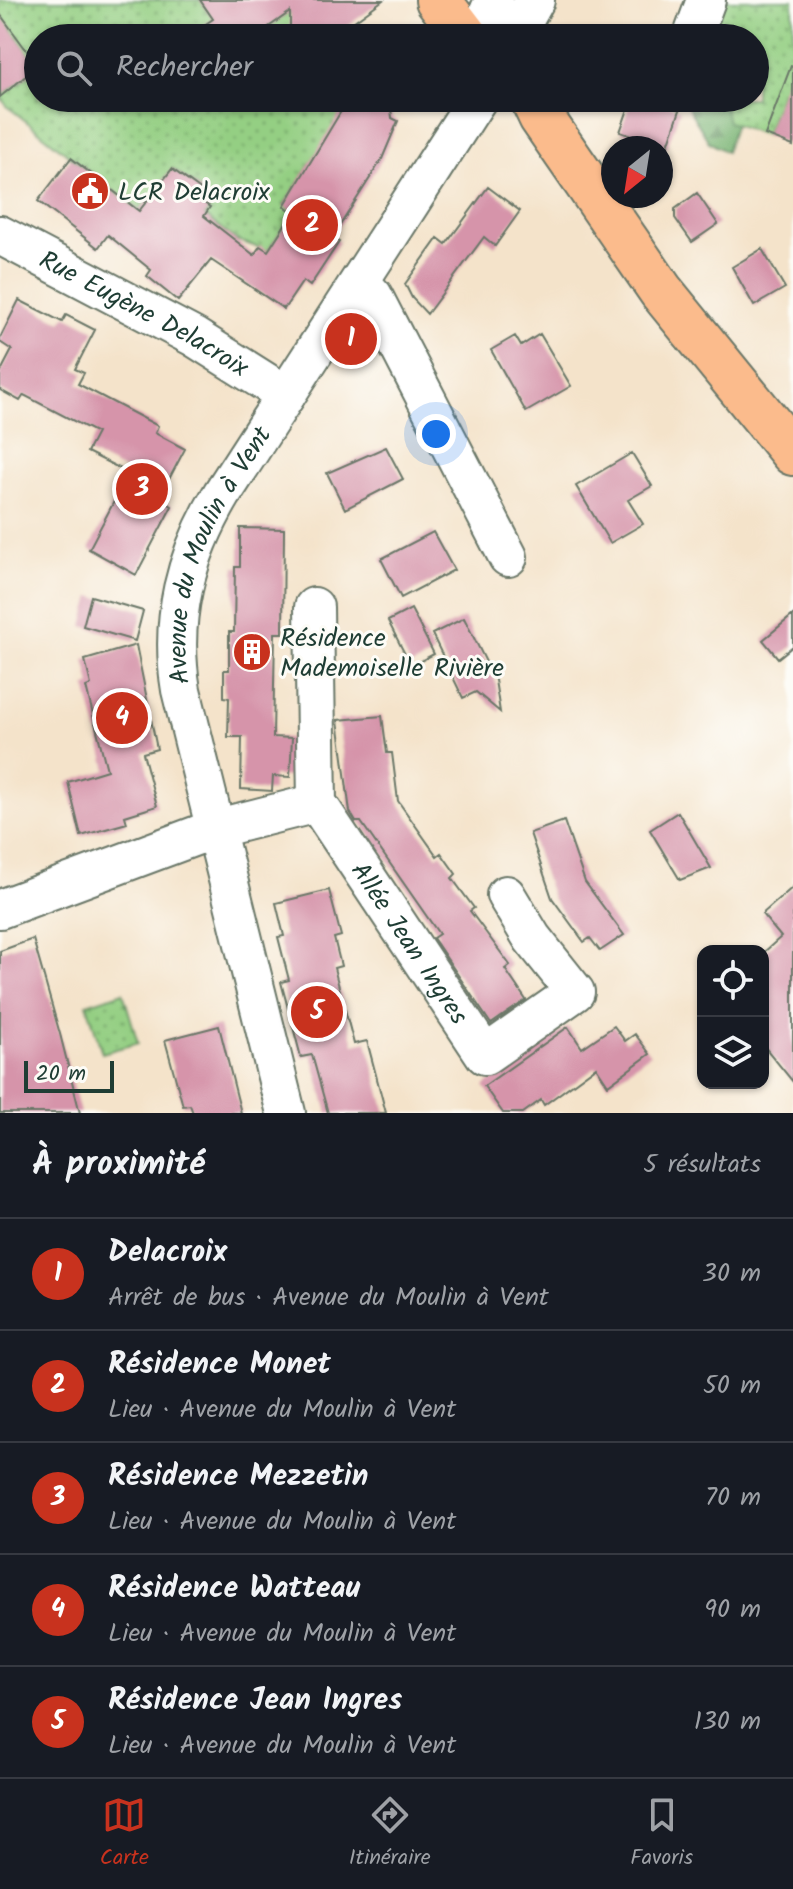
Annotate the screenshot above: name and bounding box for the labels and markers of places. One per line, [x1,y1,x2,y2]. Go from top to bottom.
public building icon: LCR Delacroix [69,170,111,212]
place label: LCR Delacroix [118,172,271,214]
pin: 2 [286,195,338,255]
pin: 1 [325,309,377,369]
pin: 3 [116,459,168,519]
place label: Résidence Mademoiselle Rivière [280,618,504,690]
building icon: Résidence Mademoiselle Rivière [231,631,273,673]
pin: 4 [96,688,148,748]
pin: 5 [291,982,343,1042]

